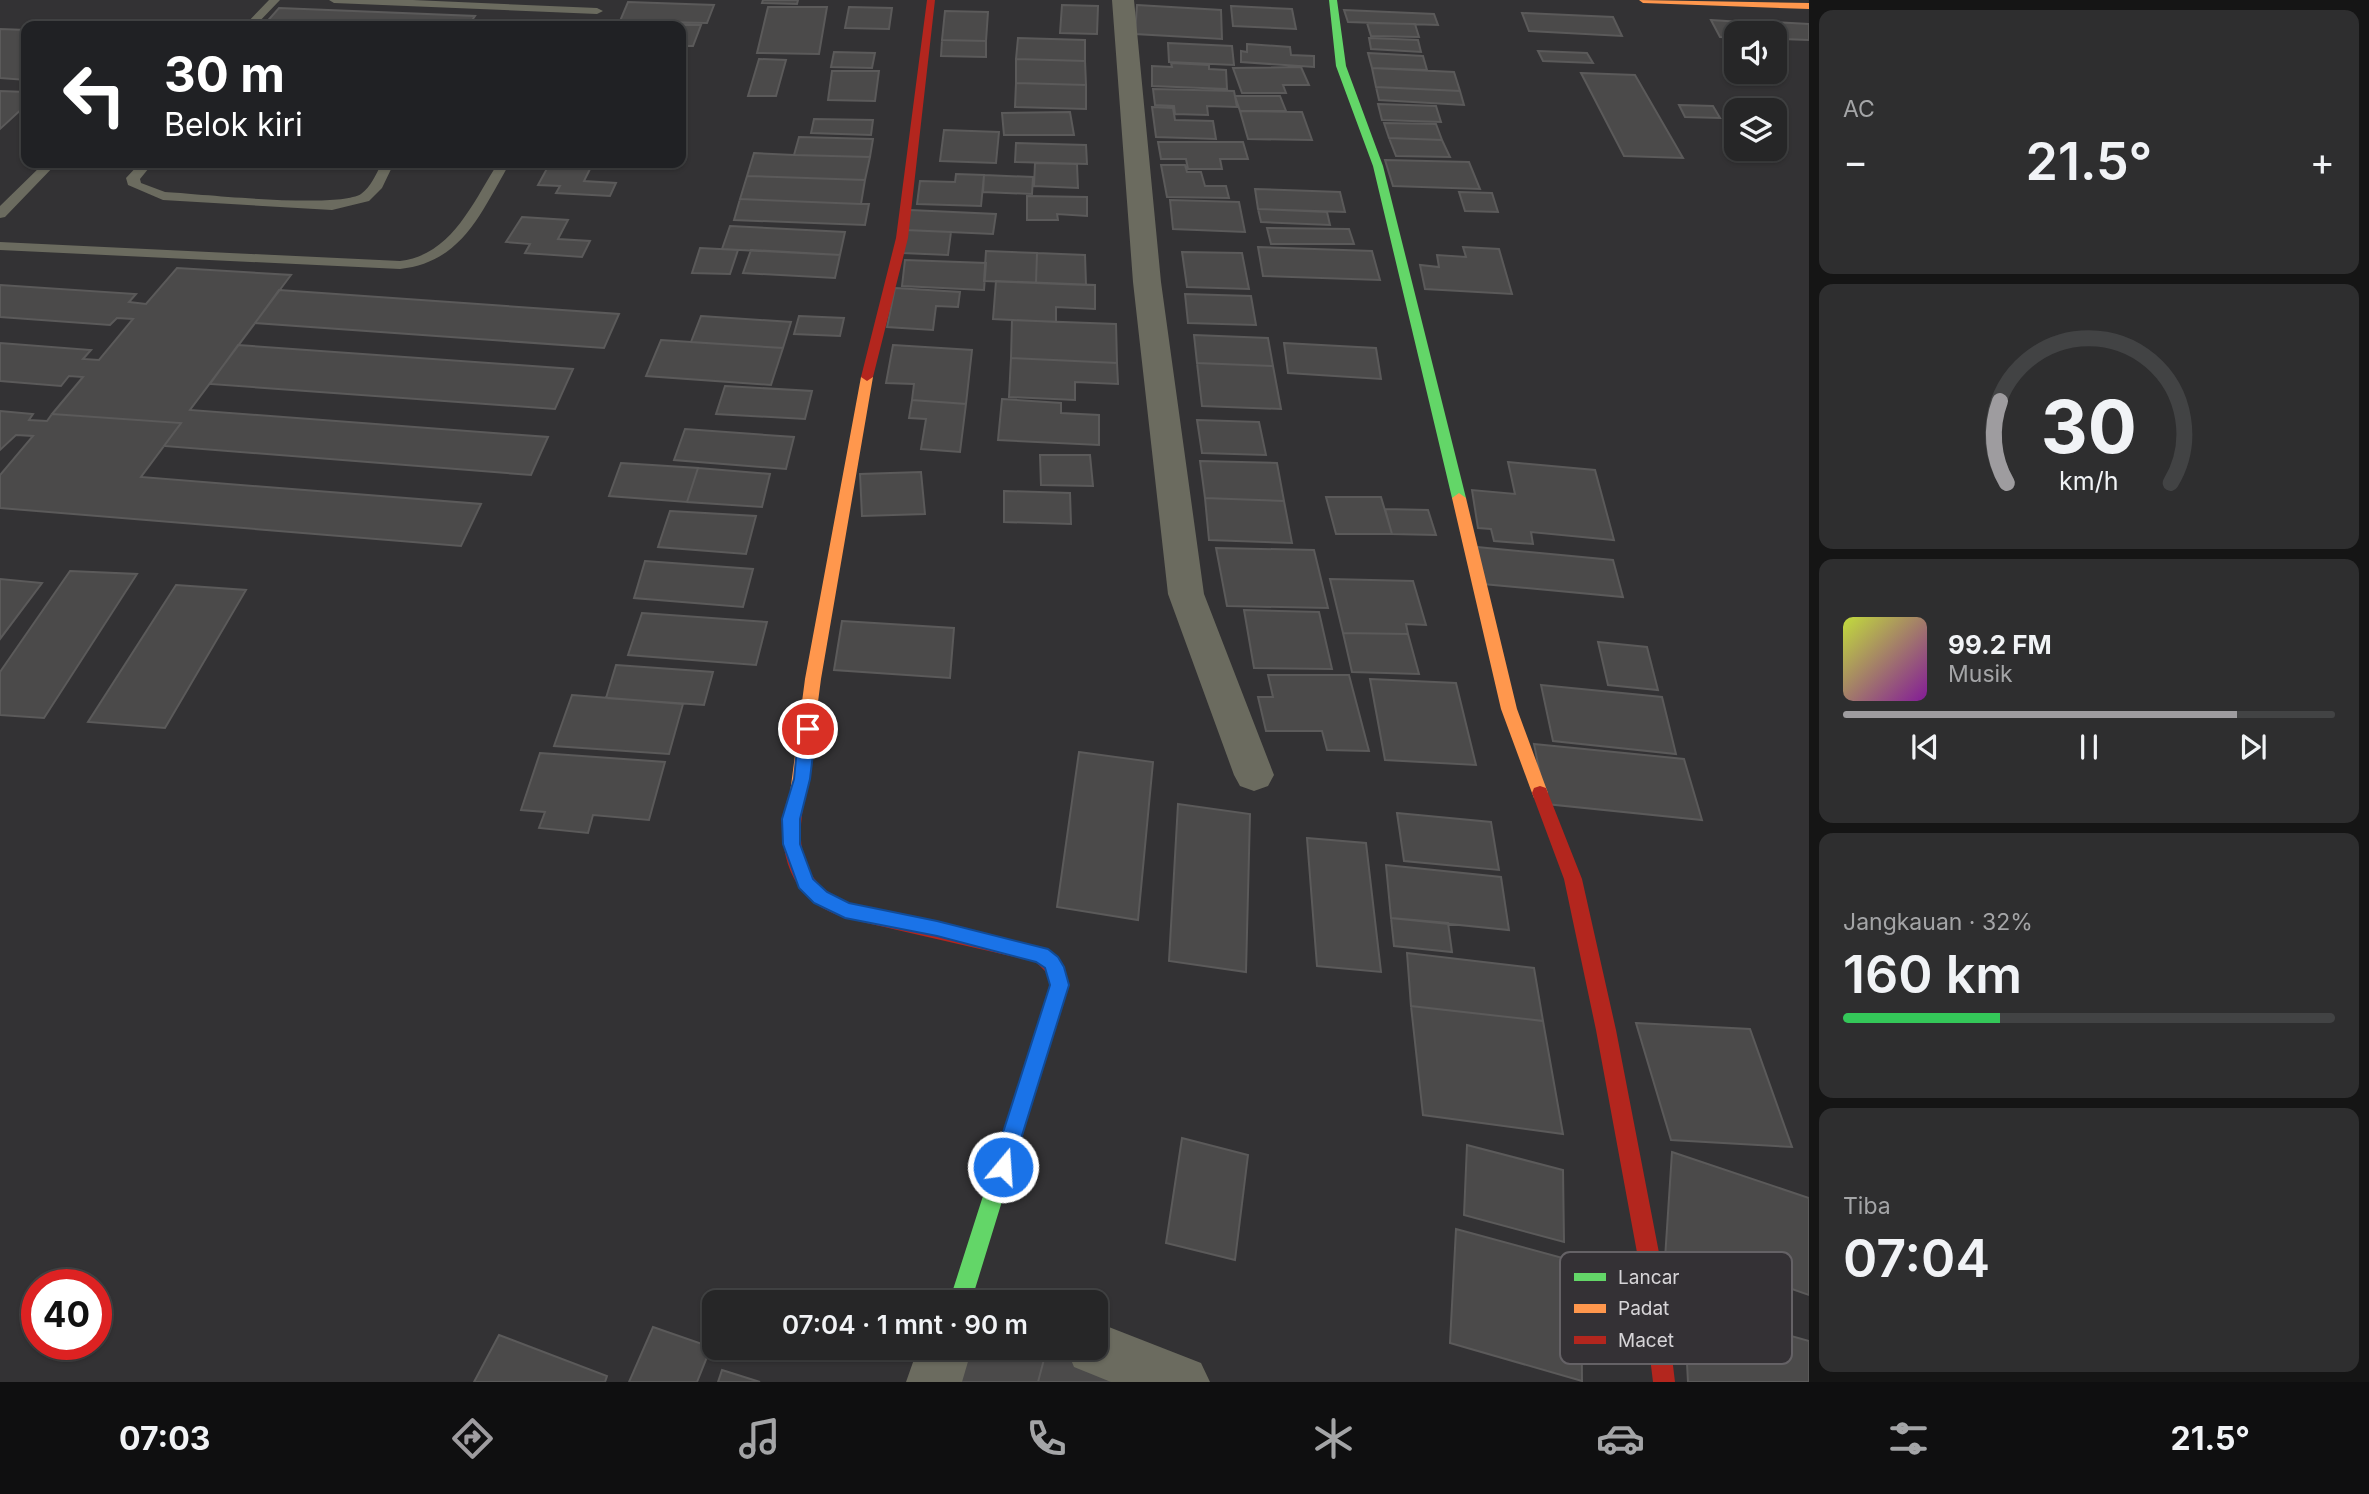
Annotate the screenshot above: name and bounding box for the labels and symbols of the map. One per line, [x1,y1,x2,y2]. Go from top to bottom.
pin [778,699,838,759]
position arrow [966,1130,1040,1204]
legend [1560,1252,1792,1364]
text: Lancar [1618,1266,1680,1289]
speed limit sign: 40 [21,1269,112,1360]
text: Padat [1618,1297,1669,1320]
text: Macet [1618,1329,1674,1352]

